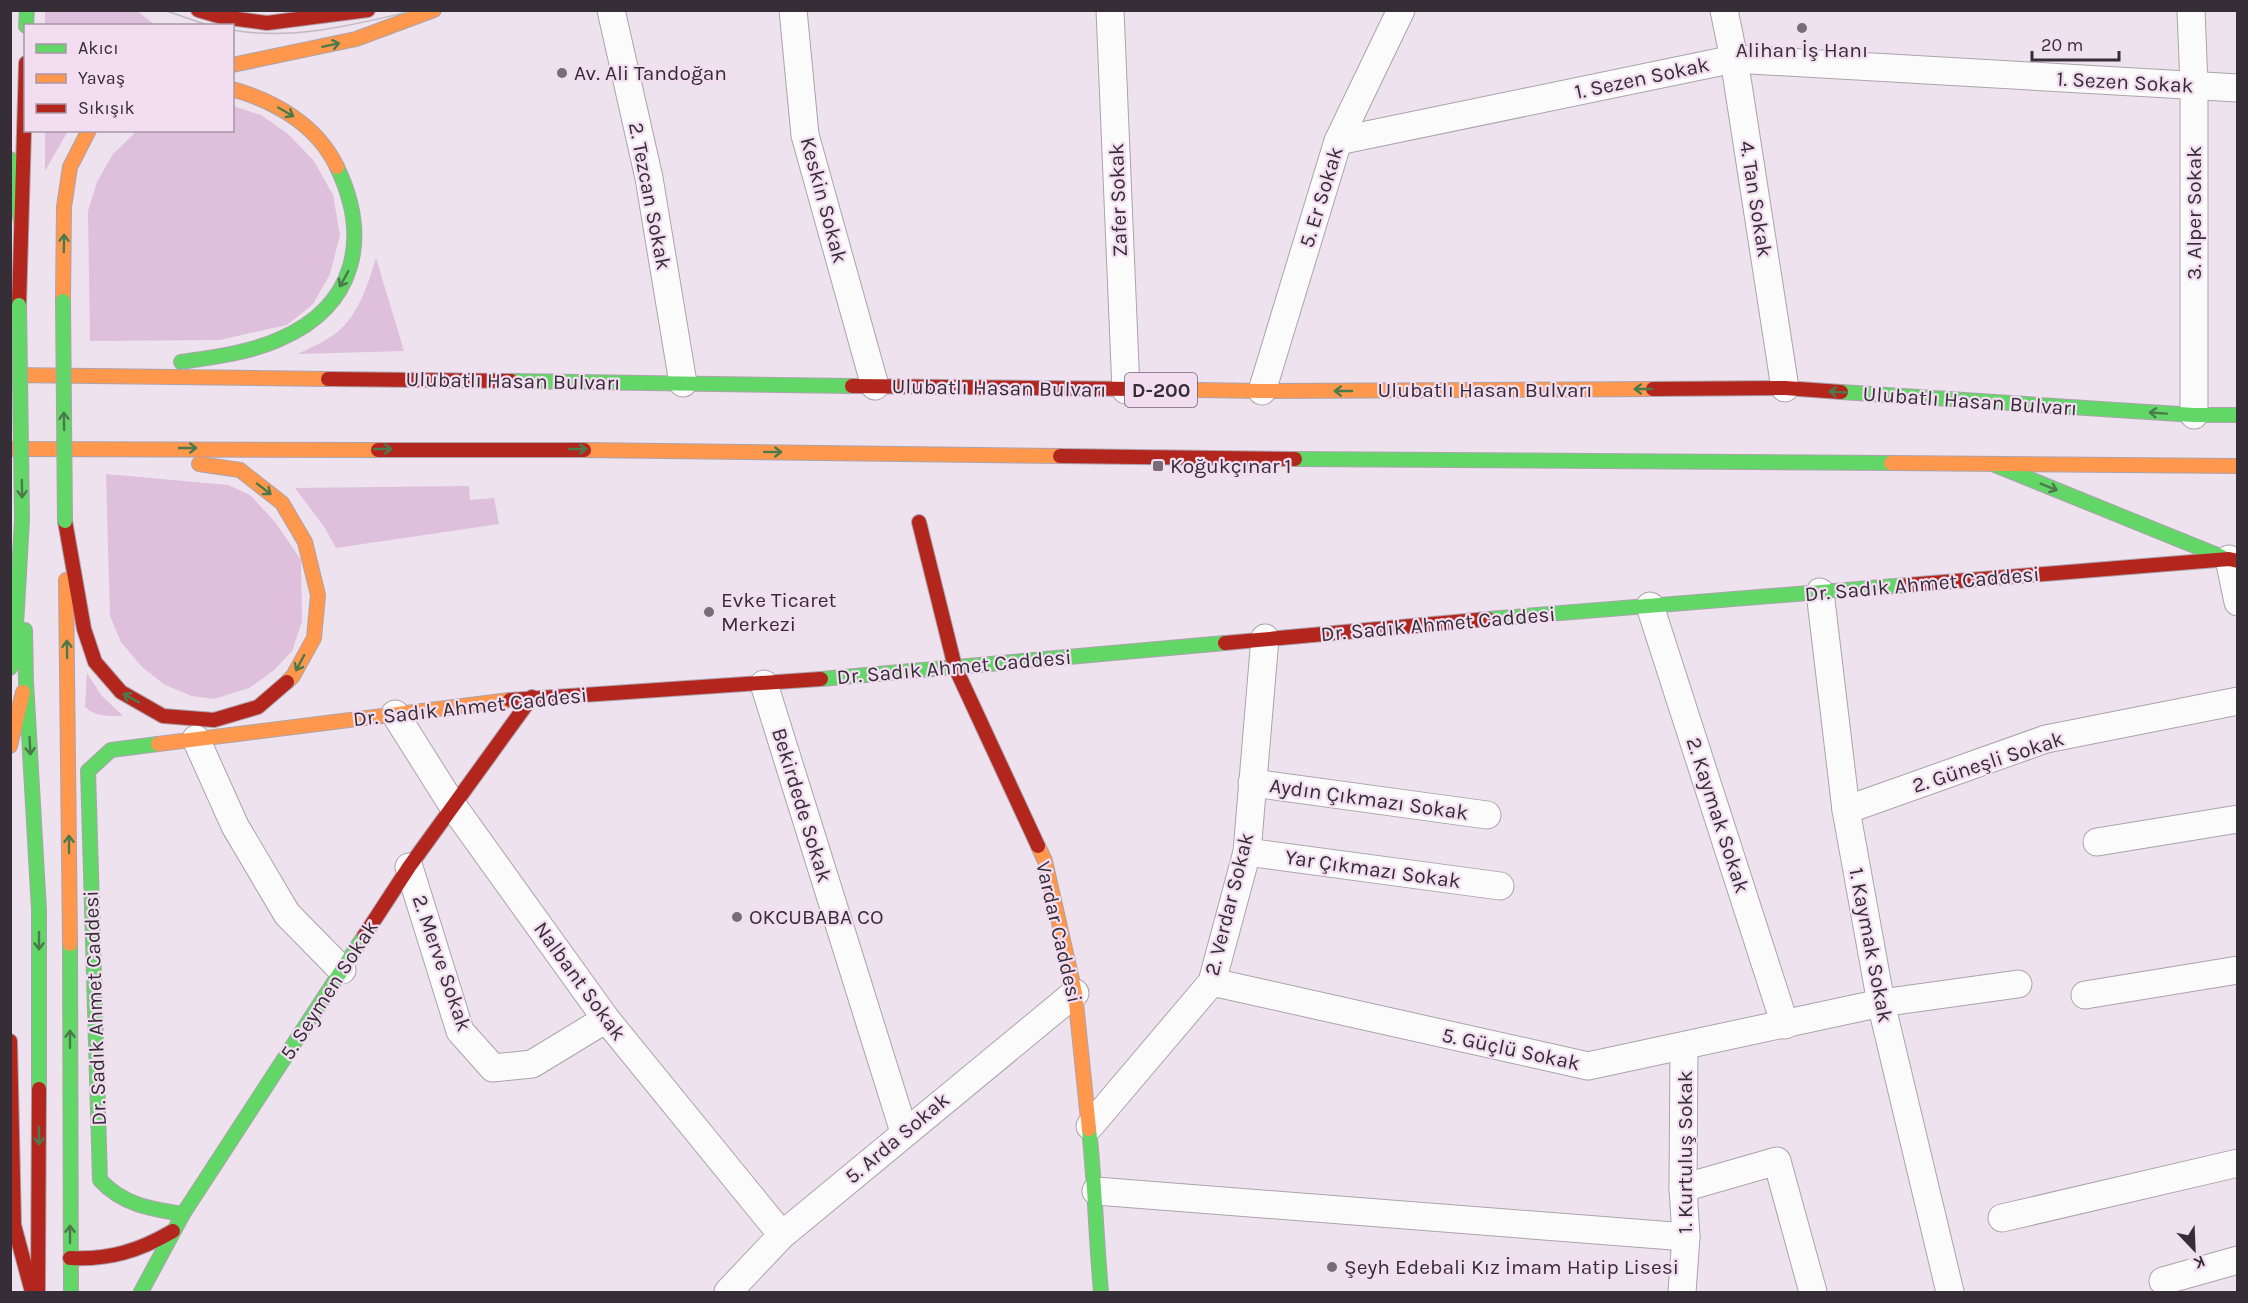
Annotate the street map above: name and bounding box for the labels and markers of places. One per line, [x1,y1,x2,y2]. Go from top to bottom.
marker: Alihan İş Hanı [1795,21,1809,35]
place label: Alihan İş Hanı [1736,38,1868,62]
place label: Av. Ali Tandoğan [574,61,727,85]
marker: Av. Ali Tandoğan [555,66,569,80]
place label: Koğukçınar 1 [1170,454,1292,478]
marker: Koğukçınar 1 [1151,459,1165,473]
place label: Evke Ticaret Merkezi [721,588,836,636]
marker: Evke Ticaret Merkezi [702,605,716,619]
place label: OKCUBABA CO [749,905,884,929]
marker: OKCUBABA CO [730,910,744,924]
place label: Şeyh Edebali Kız İmam Hatip Lisesi [1344,1255,1679,1279]
marker: Şeyh Edebali Kız İmam Hatip Lisesi [1325,1260,1339,1274]

